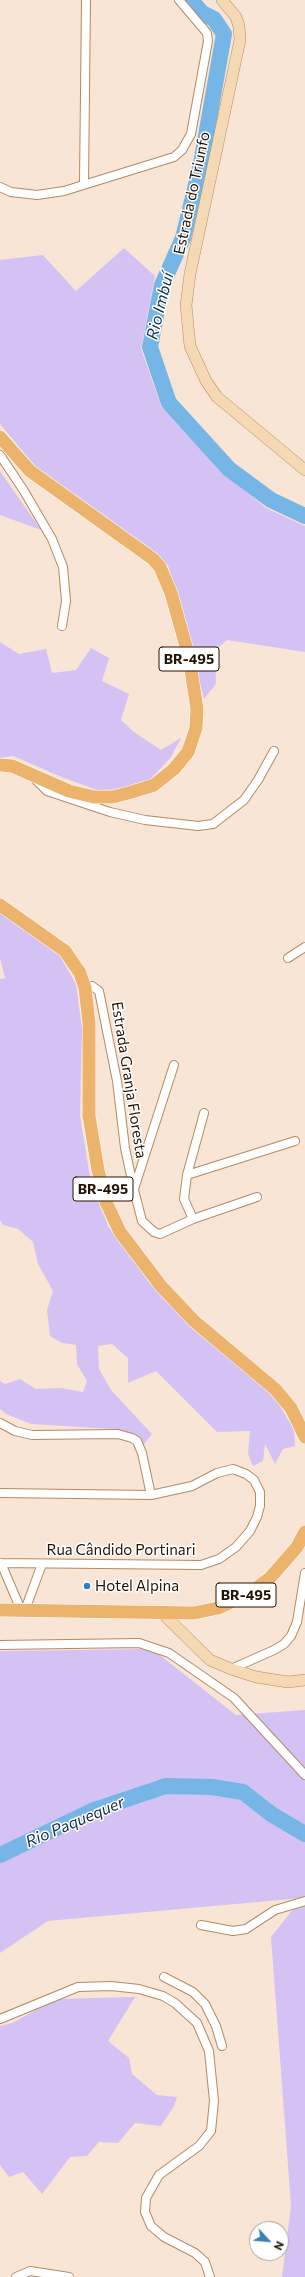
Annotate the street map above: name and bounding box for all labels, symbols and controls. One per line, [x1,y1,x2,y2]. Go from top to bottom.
street label: Estrada do Triunfo [170,130,214,256]
water label: Rio Imbuí [142,270,178,342]
road number: BR-495 [159,647,219,671]
street label: Estrada Granja Floresta [108,1000,150,1160]
road number: BR-495 [73,1177,133,1201]
street label: Rua Cândido Portinari [46,1541,196,1559]
place label: Hotel Alpina [95,1577,179,1595]
marker: Hotel Alpina [82,1581,92,1591]
road number: BR-495 [216,1583,276,1607]
water label: Rio Paquequer [23,1793,127,1851]
north arrow [249,2221,289,2261]
text: N [272,2239,287,2253]

